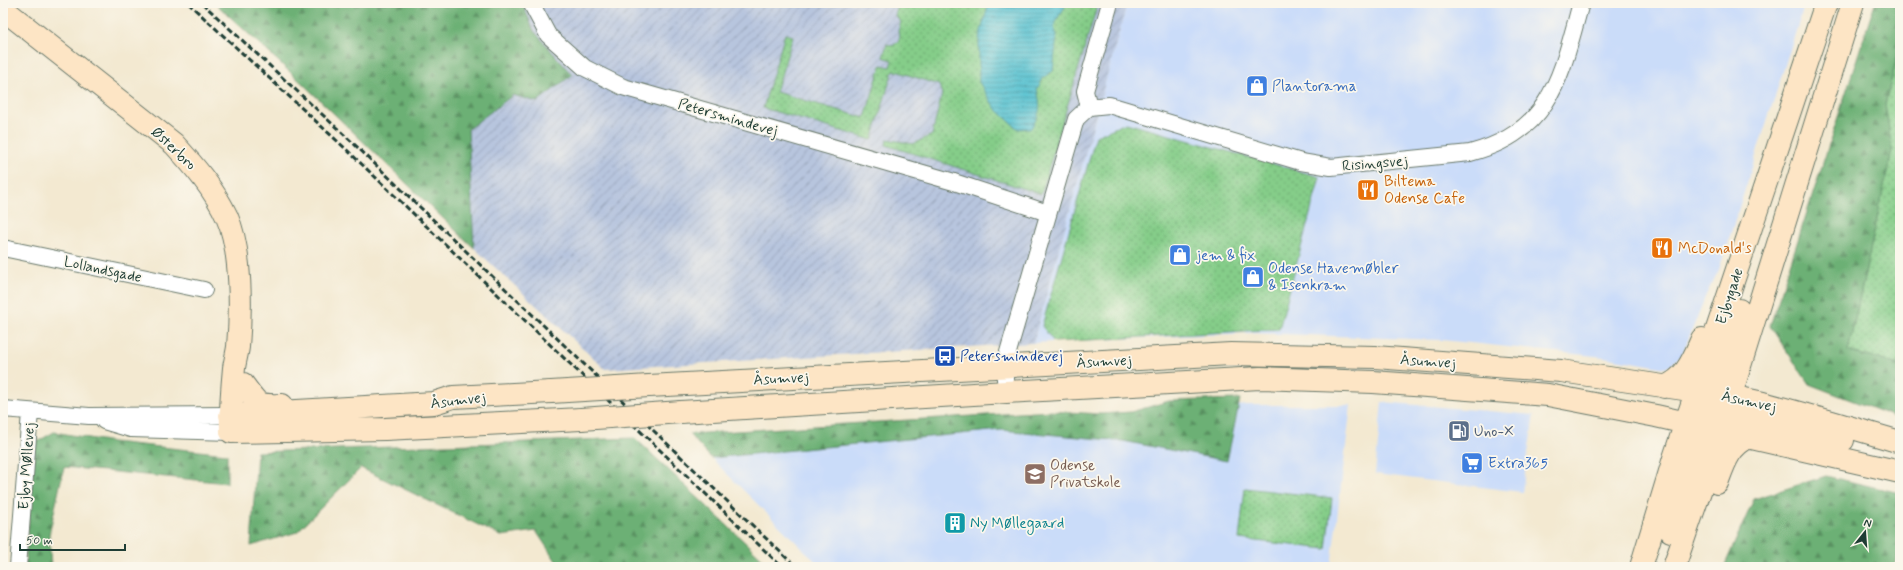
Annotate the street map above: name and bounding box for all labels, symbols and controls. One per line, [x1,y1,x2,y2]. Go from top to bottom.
shop icon: Plantorama [1244,73,1270,99]
place label: Plantorama [1272,77,1357,97]
street label: Petersmindevej [676,94,780,142]
street label: Østerbro [146,123,200,175]
street label: Risingsvej [1341,151,1409,177]
place label: Biltema Odense Cafe [1384,172,1465,209]
restaurant icon: Biltema Odense Cafe [1355,177,1381,203]
restaurant icon: McDonald's [1649,235,1675,261]
place label: McDonald's [1678,239,1752,259]
shop icon: jem & fix [1167,242,1193,268]
place label: jem & fix [1195,246,1256,266]
street label: Lollandsgade [62,252,144,288]
place label: Odense Havemøbler & Isenkram [1268,259,1398,296]
shop icon: Odense Havemøbler & Isenkram [1240,264,1266,290]
street label: Ejbygade [1711,265,1749,327]
bus stop icon: Petersmindevej [932,343,958,369]
place label: Petersmindevej [960,347,1063,367]
street label: Åsumvej [1399,349,1457,374]
street label: Åsumvej [1076,350,1132,373]
street label: Åsumvej [753,367,809,390]
street label: Åsumvej [1719,385,1778,418]
street label: Åsumvej [429,387,487,414]
fuel station icon: Uno-X [1446,418,1472,444]
street label: Ejby Møllevej [14,422,40,511]
place label: Uno-X [1474,422,1514,442]
supermarket icon: Extra365 [1459,450,1485,476]
place label: Extra365 [1488,454,1548,474]
place label: Odense Privatskole [1050,456,1121,493]
school or university icon: Odense Privatskole [1022,461,1048,487]
building icon: Ny Møllegaard [942,510,968,536]
north arrow [1845,512,1885,552]
place label: Ny Møllegaard [970,514,1064,535]
text: N [1862,516,1873,531]
scale bar [20,526,125,552]
text: 50 m [26,533,53,549]

